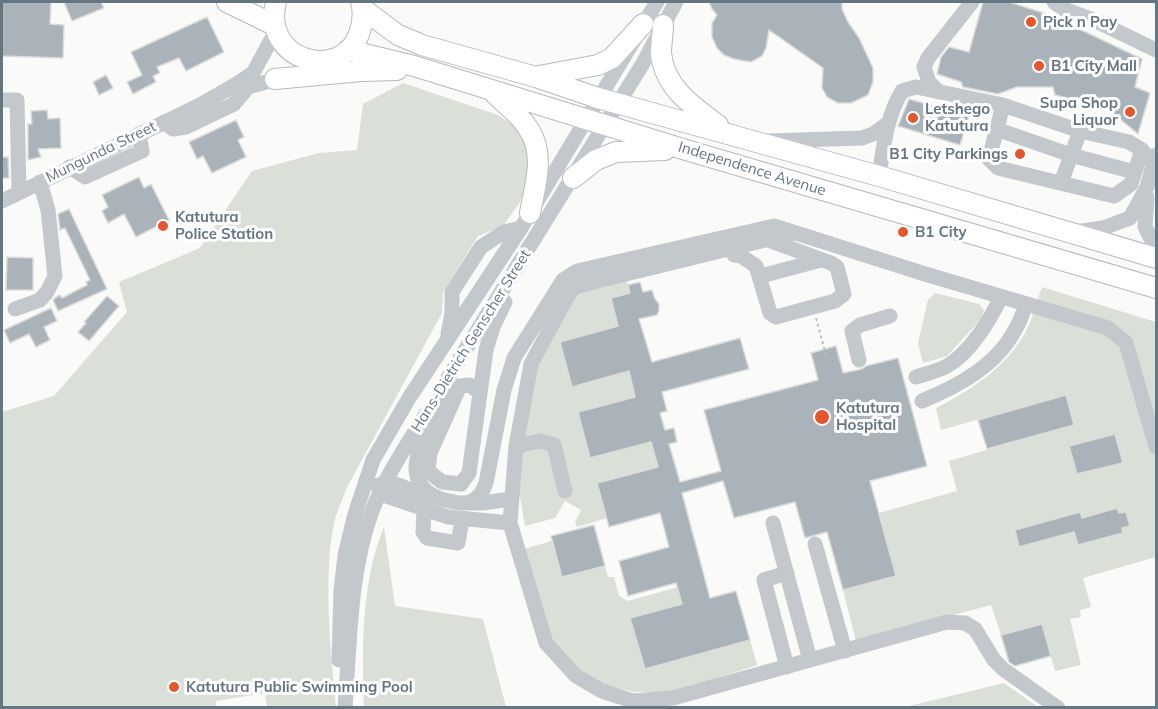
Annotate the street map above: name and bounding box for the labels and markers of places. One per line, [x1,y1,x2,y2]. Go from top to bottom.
place label: Pick n Pay [1043,13,1117,31]
marker: Pick n Pay [1024,15,1038,29]
place label: B1 City Mall [1051,57,1137,75]
marker: B1 City Mall [1032,59,1046,73]
place label: Supa Shop Liquor [1040,94,1118,129]
place label: Letshego Katutura [925,100,990,135]
marker: Supa Shop Liquor [1123,105,1137,119]
marker: Letshego Katutura [906,111,920,125]
place label: B1 City Parkings [889,145,1008,163]
marker: B1 City Parkings [1013,147,1027,161]
place label: Katutura Police Station [175,208,273,243]
marker: Katutura Police Station [156,219,170,233]
place label: B1 City [915,223,967,241]
marker: B1 City [896,225,910,239]
place label: Katutura Hospital [836,399,900,434]
marker: Katutura Hospital [813,408,831,426]
place label: Katutura Public Swimming Pool [186,678,413,696]
marker: Katutura Public Swimming Pool [167,680,181,694]

